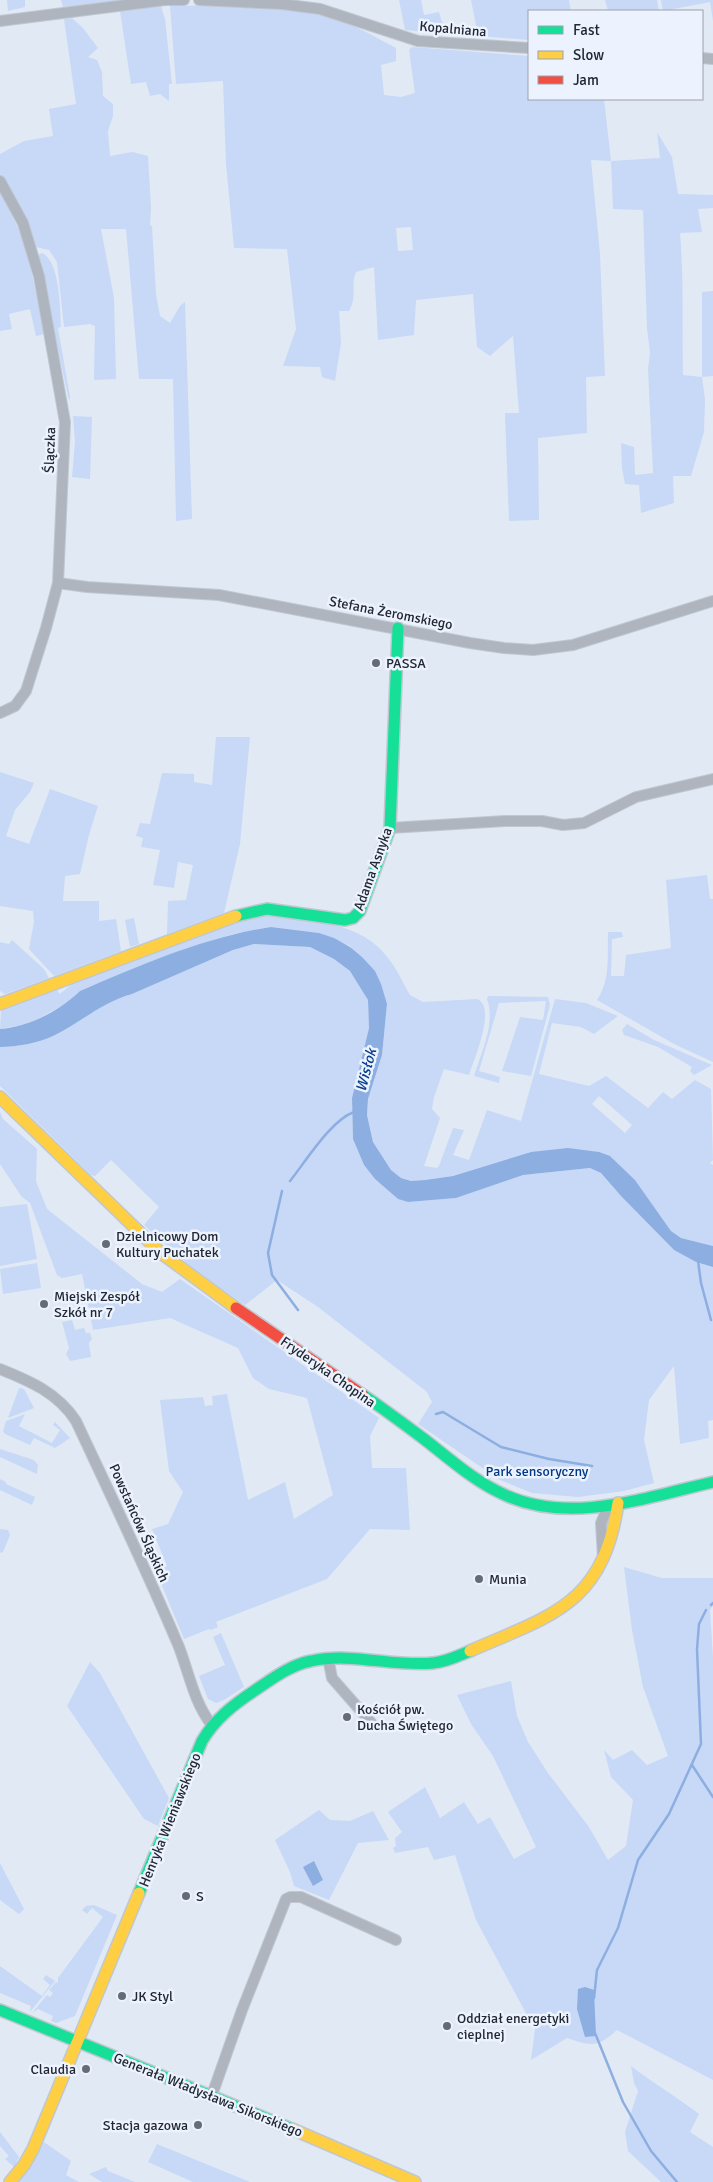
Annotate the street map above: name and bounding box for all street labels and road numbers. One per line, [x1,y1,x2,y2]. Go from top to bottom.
street label: Kopalniana [419,18,487,40]
street label: Ślączka [41,427,59,473]
street label: Stefana Żeromskiego [328,593,454,633]
street label: Adama Asnyka [350,825,396,913]
street label: Fryderyka Chopina [277,1333,379,1411]
street label: Powstańców Śląskich [105,1461,173,1585]
street label: Henryka Wieniawskiego [135,1750,205,1890]
street label: Generała Władysława Sikorskiego [111,2049,305,2141]

